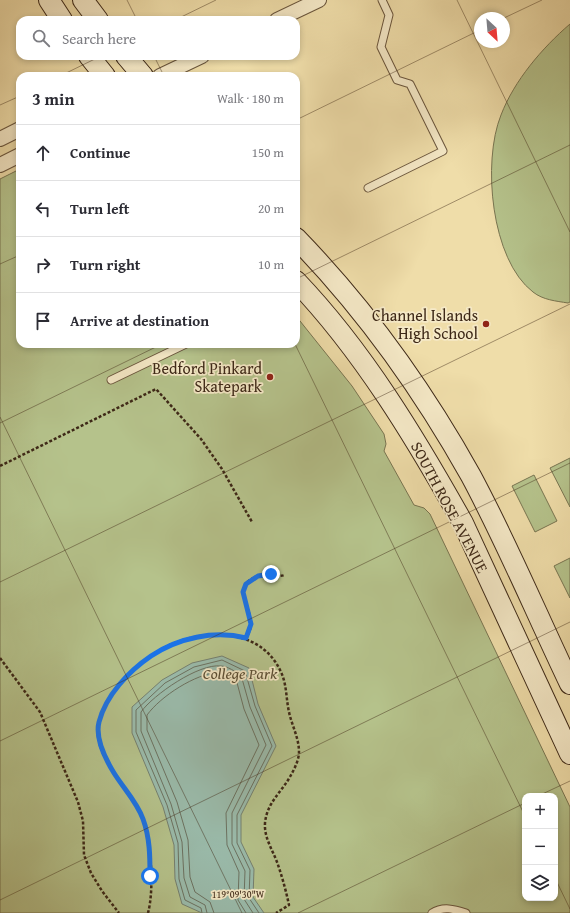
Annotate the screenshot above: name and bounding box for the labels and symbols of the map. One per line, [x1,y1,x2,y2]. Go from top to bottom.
north arrow [474,12,510,48]
place label: Channel Islands High School [372,303,479,345]
marker: Channel Islands High School [481,319,491,329]
place label: Bedford Pinkard Skatepark [152,356,263,398]
marker: Bedford Pinkard Skatepark [265,372,275,382]
street label: SOUTH ROSE AVENUE [405,437,495,577]
route end [262,565,280,583]
park label: College Park [203,661,278,685]
route start [141,867,159,885]
text: 119°09'30"W [212,887,265,902]

